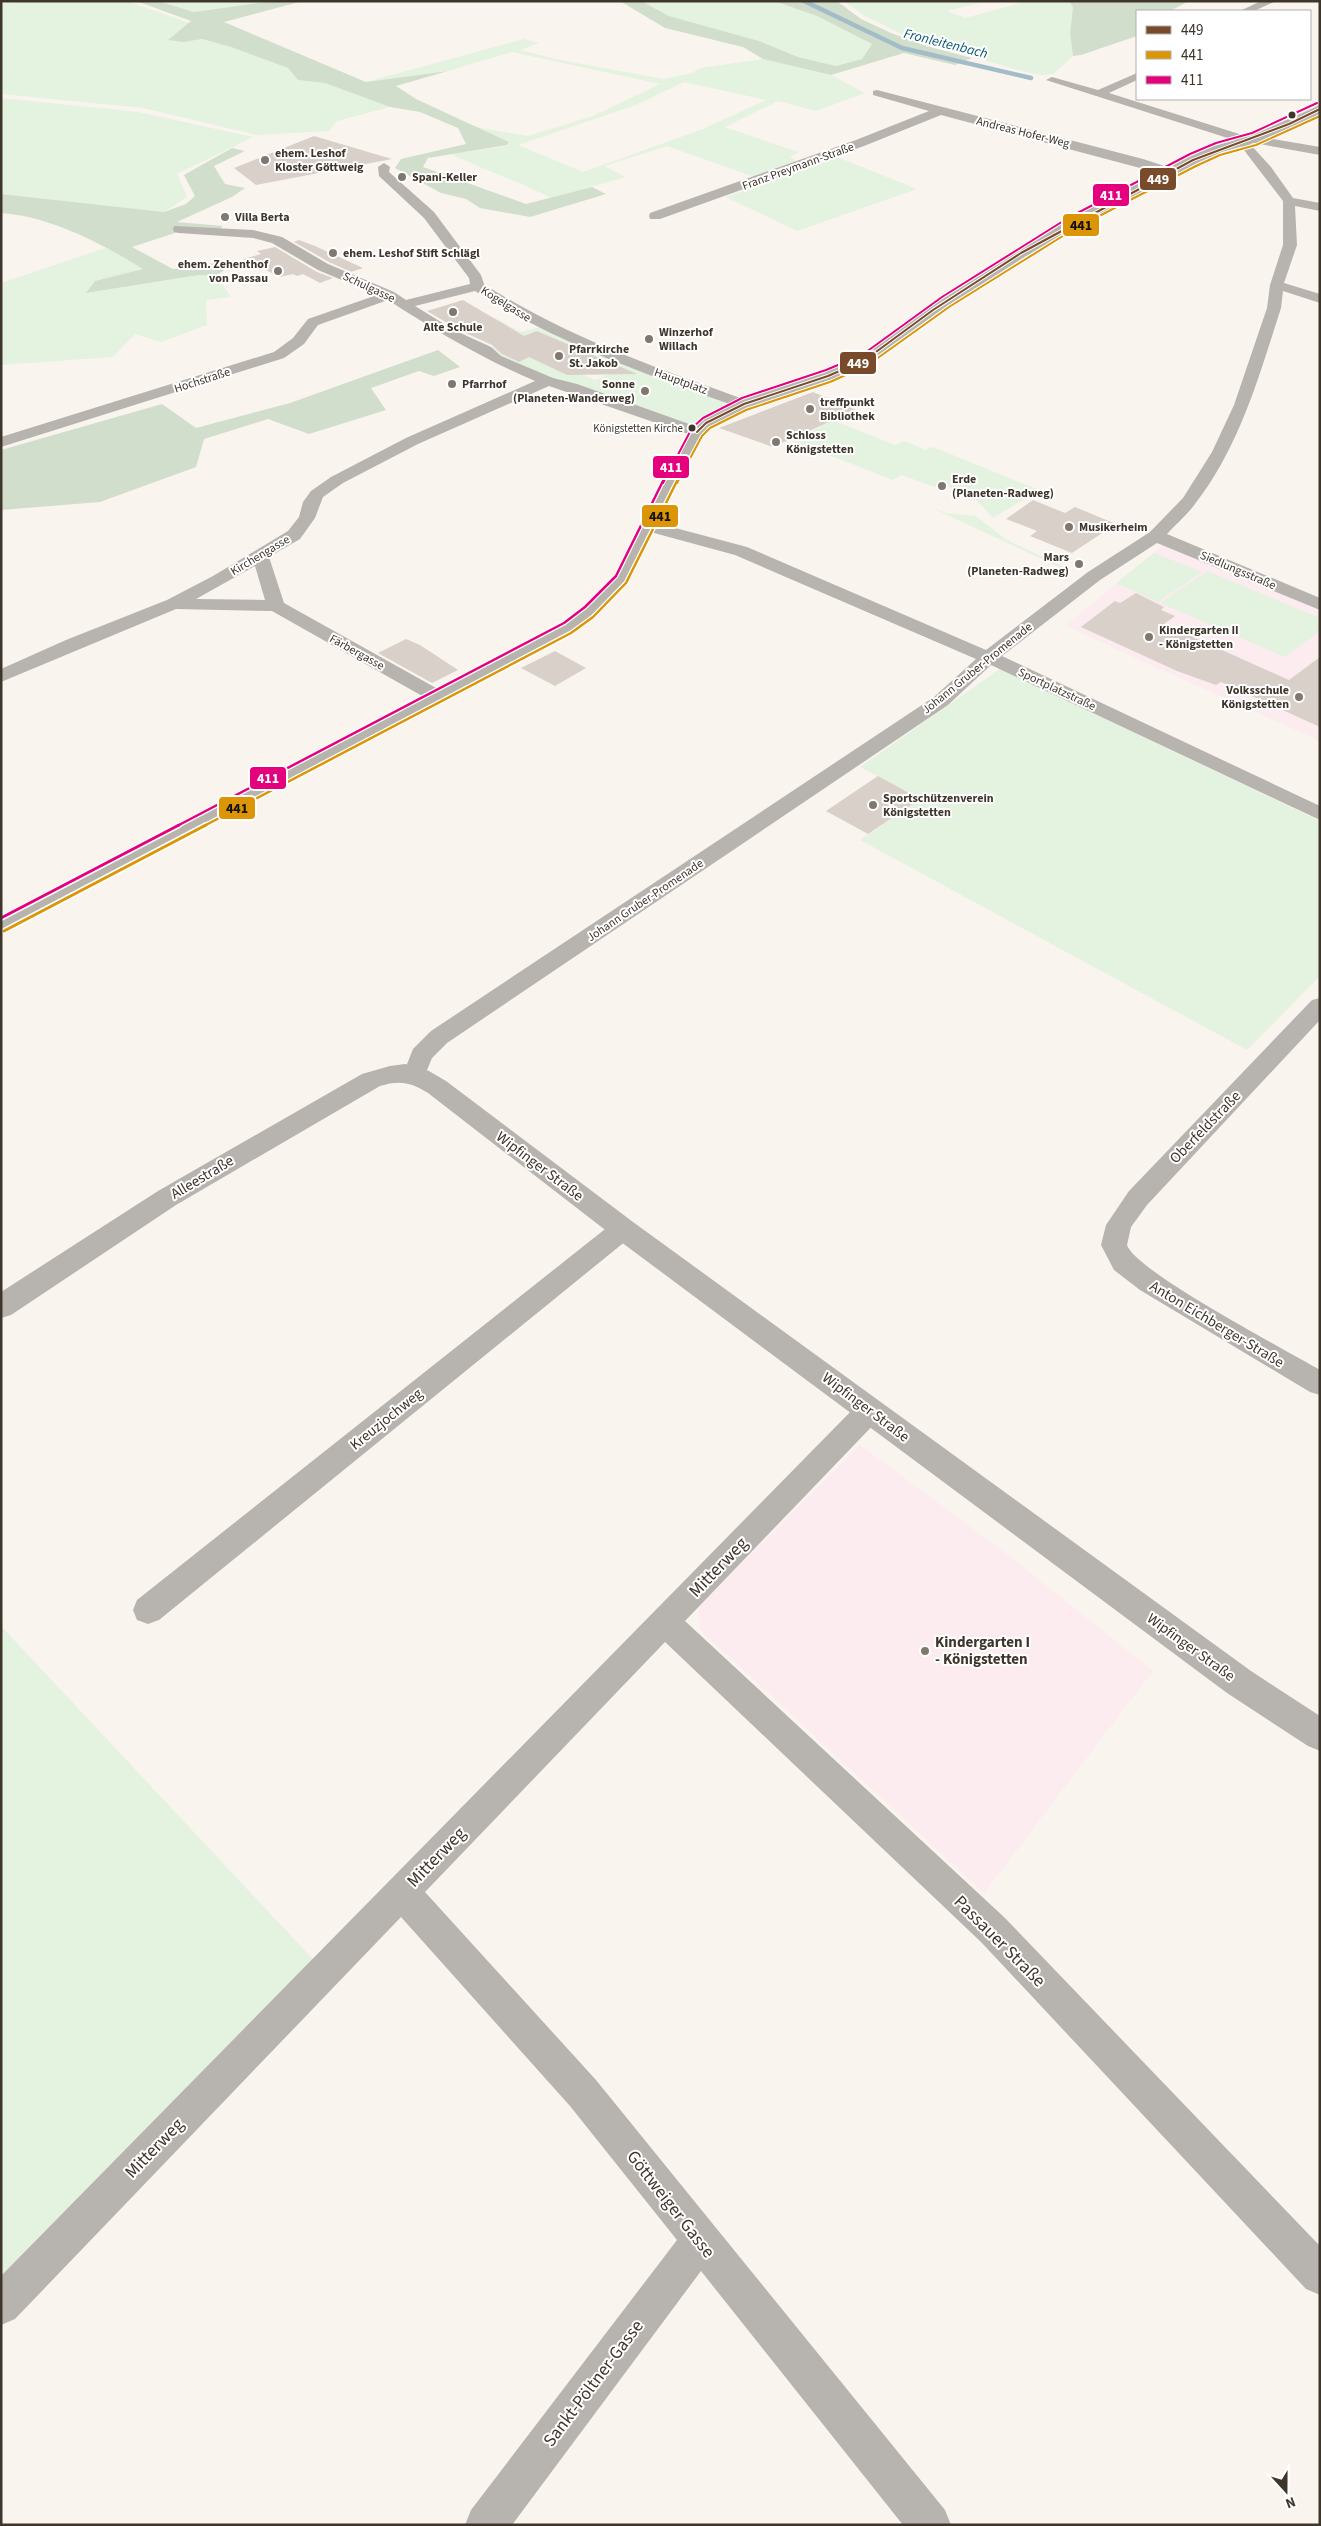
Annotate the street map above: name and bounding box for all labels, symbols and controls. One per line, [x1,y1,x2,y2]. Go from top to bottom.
legend [1136,10,1311,100]
text: 449 [1181,20,1203,41]
water label: Fronleitenbach [902,24,990,64]
text: 441 [1181,45,1203,66]
text: 411 [1181,70,1203,91]
unlabelled marker [1287,110,1297,120]
street label: Andreas Hofer-Weg [974,113,1071,152]
street label: Franz Preymann-Straße [740,138,856,195]
place label: ehem. Leshof Kloster Göttweig [275,145,364,176]
marker: ehem. Leshof Kloster Göttweig [259,154,271,166]
line badge: 449 [1139,167,1177,191]
place label: Spani-Keller [412,169,477,186]
text: 449 [1147,170,1169,190]
marker: Spani-Keller [396,171,408,183]
line badge: 411 [1092,183,1130,207]
text: 411 [1100,186,1122,206]
place label: Villa Berta [234,209,290,226]
marker: Villa Berta [219,211,231,223]
line badge: 441 [1062,213,1100,237]
text: 441 [1070,216,1092,236]
place label: ehem. Leshof Stift Schlägl [343,245,480,262]
marker: ehem. Leshof Stift Schlägl [327,247,339,259]
place label: ehem. Zehenthof von Passau [178,256,269,287]
marker: ehem. Zehenthof von Passau [272,265,284,277]
street label: Schulgasse [340,268,398,307]
street label: Kogelgasse [477,282,534,327]
marker: Alte Schule [447,306,459,318]
place label: Alte Schule [423,319,482,336]
place label: Winzerhof Willach [659,324,714,355]
marker: Winzerhof Willach [643,333,655,345]
place label: Pfarrkirche St. Jakob [569,341,629,372]
marker: Pfarrkirche St. Jakob [553,350,565,362]
line badge: 449 [839,351,877,375]
text: 449 [847,354,869,374]
street label: Hochstraße [172,363,232,398]
street label: Hauptplatz [652,364,710,399]
place label: Pfarrhof [462,376,507,393]
place label: Sonne (Planeten-Wanderweg) [513,376,635,407]
marker: Pfarrhof [446,378,458,390]
marker: Sonne (Planeten-Wanderweg) [639,385,651,397]
place label: treffpunkt Bibliothek [820,394,875,425]
marker: treffpunkt Bibliothek [804,403,816,415]
place label: Königstetten Kirche [593,421,684,436]
marker: Königstetten Kirche [687,423,697,433]
place label: Schloss Königstetten [786,427,854,458]
marker: Schloss Königstetten [770,436,782,448]
line badge: 411 [652,455,690,479]
text: 411 [660,458,682,478]
place label: Erde (Planeten-Radweg) [952,471,1054,502]
marker: Erde (Planeten-Radweg) [936,480,948,492]
line badge: 441 [641,504,679,528]
text: 441 [649,507,671,527]
place label: Musikerheim [1079,519,1147,536]
marker: Musikerheim [1063,521,1075,533]
street label: Kirchengasse [227,531,293,580]
street label: Siedlungsstraße [1197,547,1278,594]
place label: Mars (Planeten-Radweg) [967,549,1069,580]
marker: Mars (Planeten-Radweg) [1073,558,1085,570]
street label: Johann Gruber-Promenade [919,619,1036,718]
place label: Kindergarten II - Königstetten [1159,622,1239,653]
street label: Färbergasse [326,630,387,675]
marker: Kindergarten II - Königstetten [1143,631,1155,643]
street label: Sportplatzstraße [1015,664,1099,715]
place label: Volksschule Königstetten [1221,682,1289,713]
marker: Volksschule Königstetten [1293,691,1305,703]
line badge: 411 [249,766,287,790]
text: 411 [257,769,279,789]
place label: Sportschützenverein Königstetten [883,790,994,821]
line badge: 441 [218,796,256,820]
text: 441 [226,799,248,819]
marker: Sportschützenverein Königstetten [867,799,879,811]
street label: Johann Gruber-Promenade [584,855,707,946]
street label: Oberfeldstraße [1165,1086,1246,1169]
street label: Wipfinger Straße [492,1127,588,1206]
street label: Alleestraße [167,1150,238,1205]
street label: Anton Eichberger-Straße [1146,1276,1288,1373]
street label: Wipfinger Straße [818,1368,914,1447]
street label: Kreuzjochweg [345,1383,428,1455]
street label: Mitterweg [683,1532,754,1603]
street label: Wipfinger Straße [1142,1608,1239,1687]
place label: Kindergarten I - Königstetten [935,1632,1030,1670]
marker: Kindergarten I - Königstetten [919,1645,931,1657]
street label: Mitterweg [401,1822,472,1893]
street label: Passauer Straße [948,1890,1051,1993]
street label: Mitterweg [119,2113,190,2184]
street label: Göttweiger Gasse [621,2145,721,2263]
street label: Sankt-Pöltner-Gasse [537,2315,649,2452]
north arrow [1261,2466,1311,2516]
text: N [1282,2491,1298,2513]

